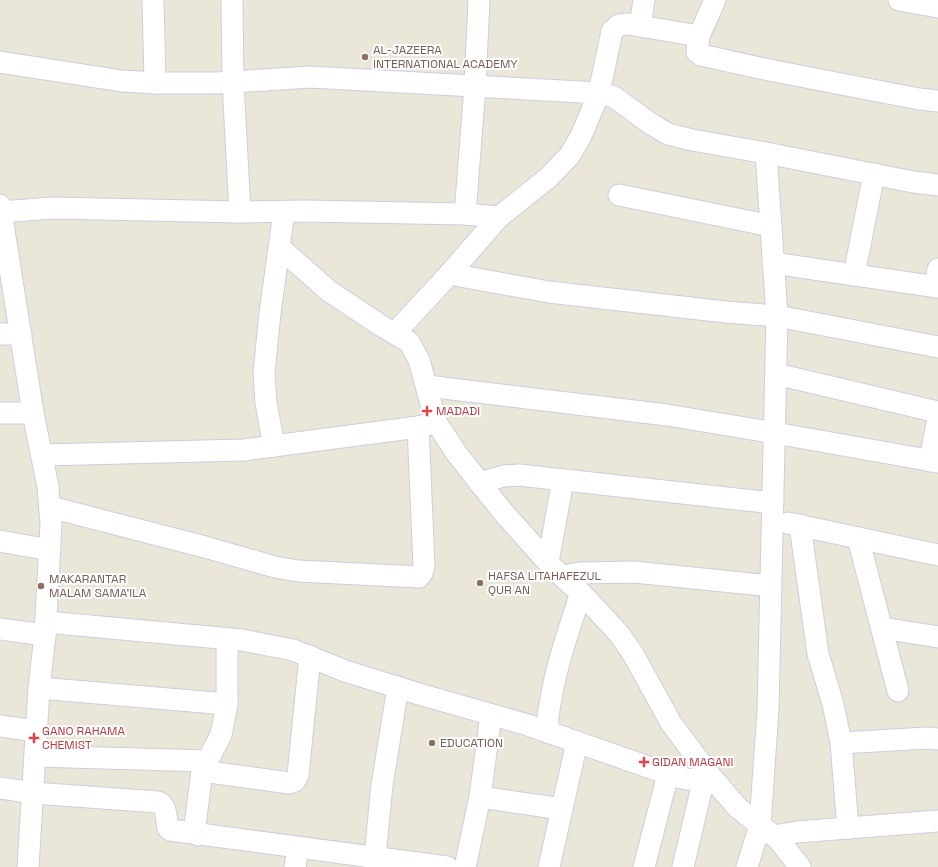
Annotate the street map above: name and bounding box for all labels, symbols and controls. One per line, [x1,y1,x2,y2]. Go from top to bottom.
place label: AL-JAZEERA INTERNATIONAL ACADEMY [373,42,518,72]
marker: AL-JAZEERA INTERNATIONAL ACADEMY [360,52,370,62]
place label: MADADI [436,403,480,419]
marker: MADADI [421,405,433,417]
place label: HAFSA LITAHAFEZUL QUR AN [488,568,601,598]
place label: MAKARANTAR MALAM SAMA'ILA [49,571,147,601]
marker: HAFSA LITAHAFEZUL QUR AN [475,578,485,588]
marker: MAKARANTAR MALAM SAMA'ILA [36,581,46,591]
place label: GANO RAHAMA CHEMIST [42,723,126,753]
marker: GANO RAHAMA CHEMIST [29,733,39,743]
place label: EDUCATION [440,735,503,751]
marker: EDUCATION [427,738,437,748]
place label: GIDAN MAGANI [652,754,734,770]
marker: GIDAN MAGANI [639,757,649,767]

